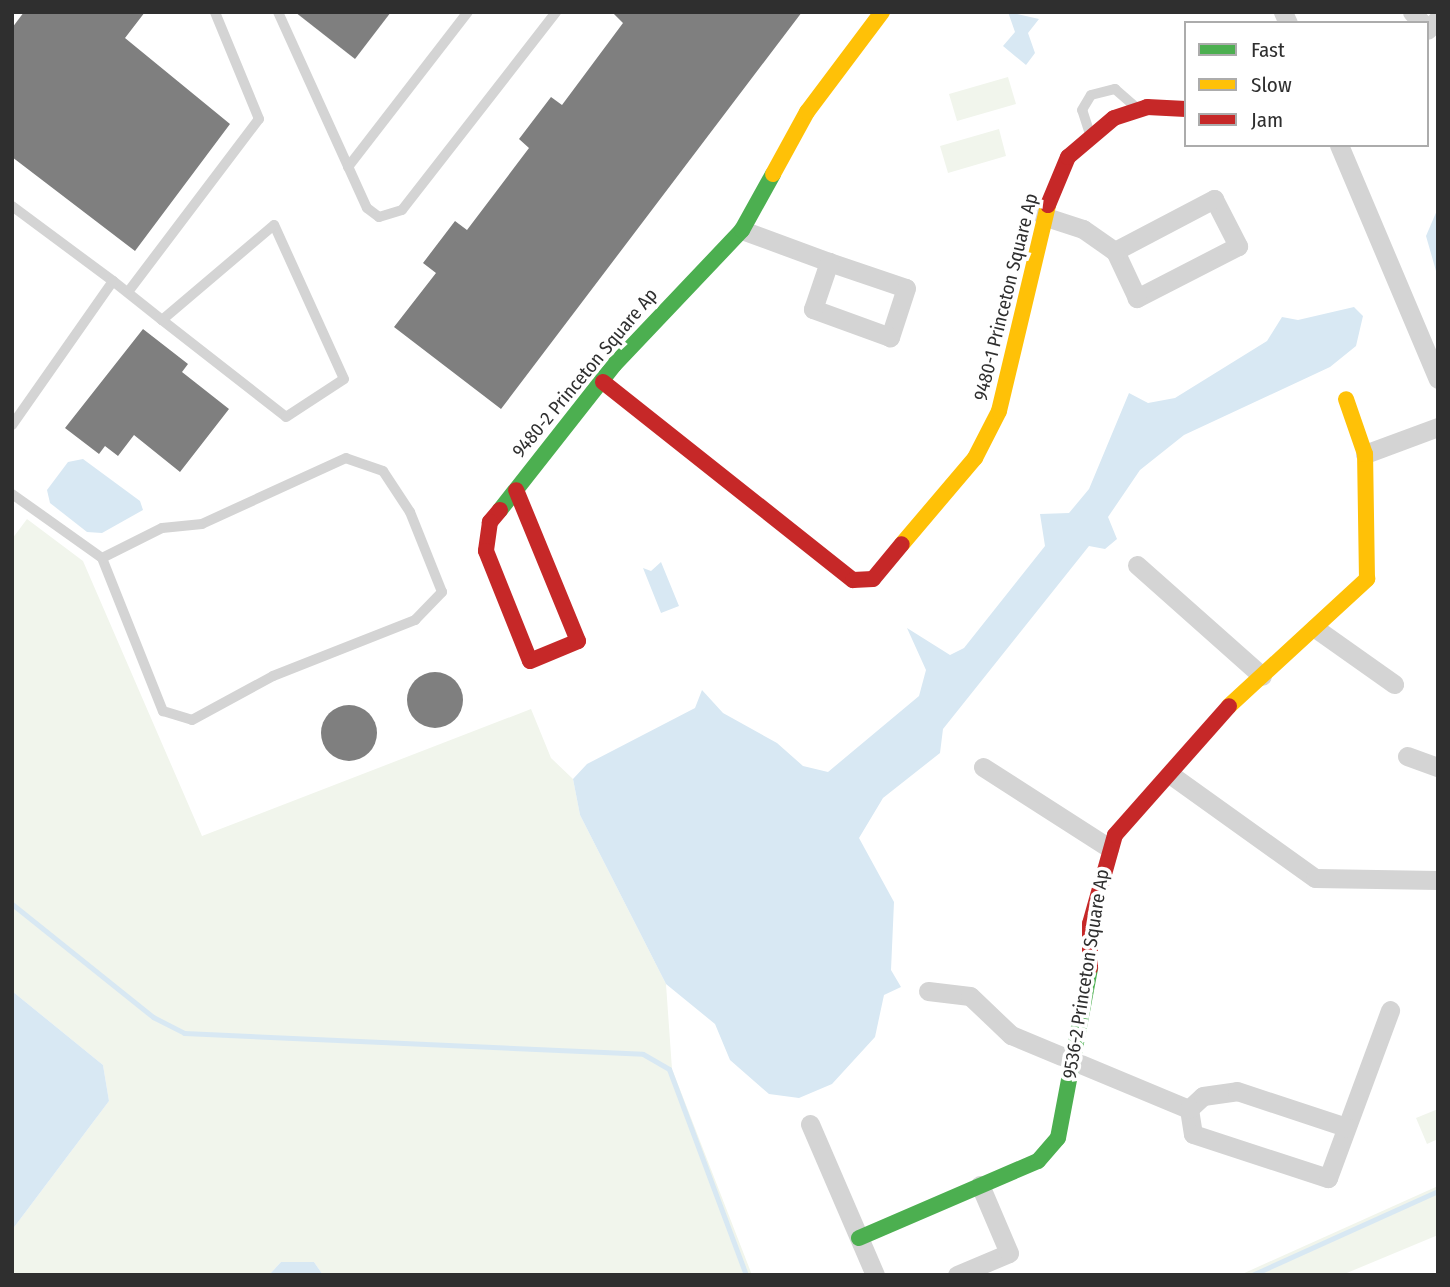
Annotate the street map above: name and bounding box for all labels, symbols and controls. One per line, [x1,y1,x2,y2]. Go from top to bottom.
legend [1184,21,1429,147]
text: Fast [1251,37,1285,63]
text: Slow [1251,72,1292,98]
text: Jam [1251,107,1283,133]
street label: 9480-1 Princeton Square Ap [969,191,1043,403]
street label: 9480-2 Princeton Square Ap [508,284,662,462]
street label: 9536-2 Princeton Square Ap [1058,868,1114,1080]

